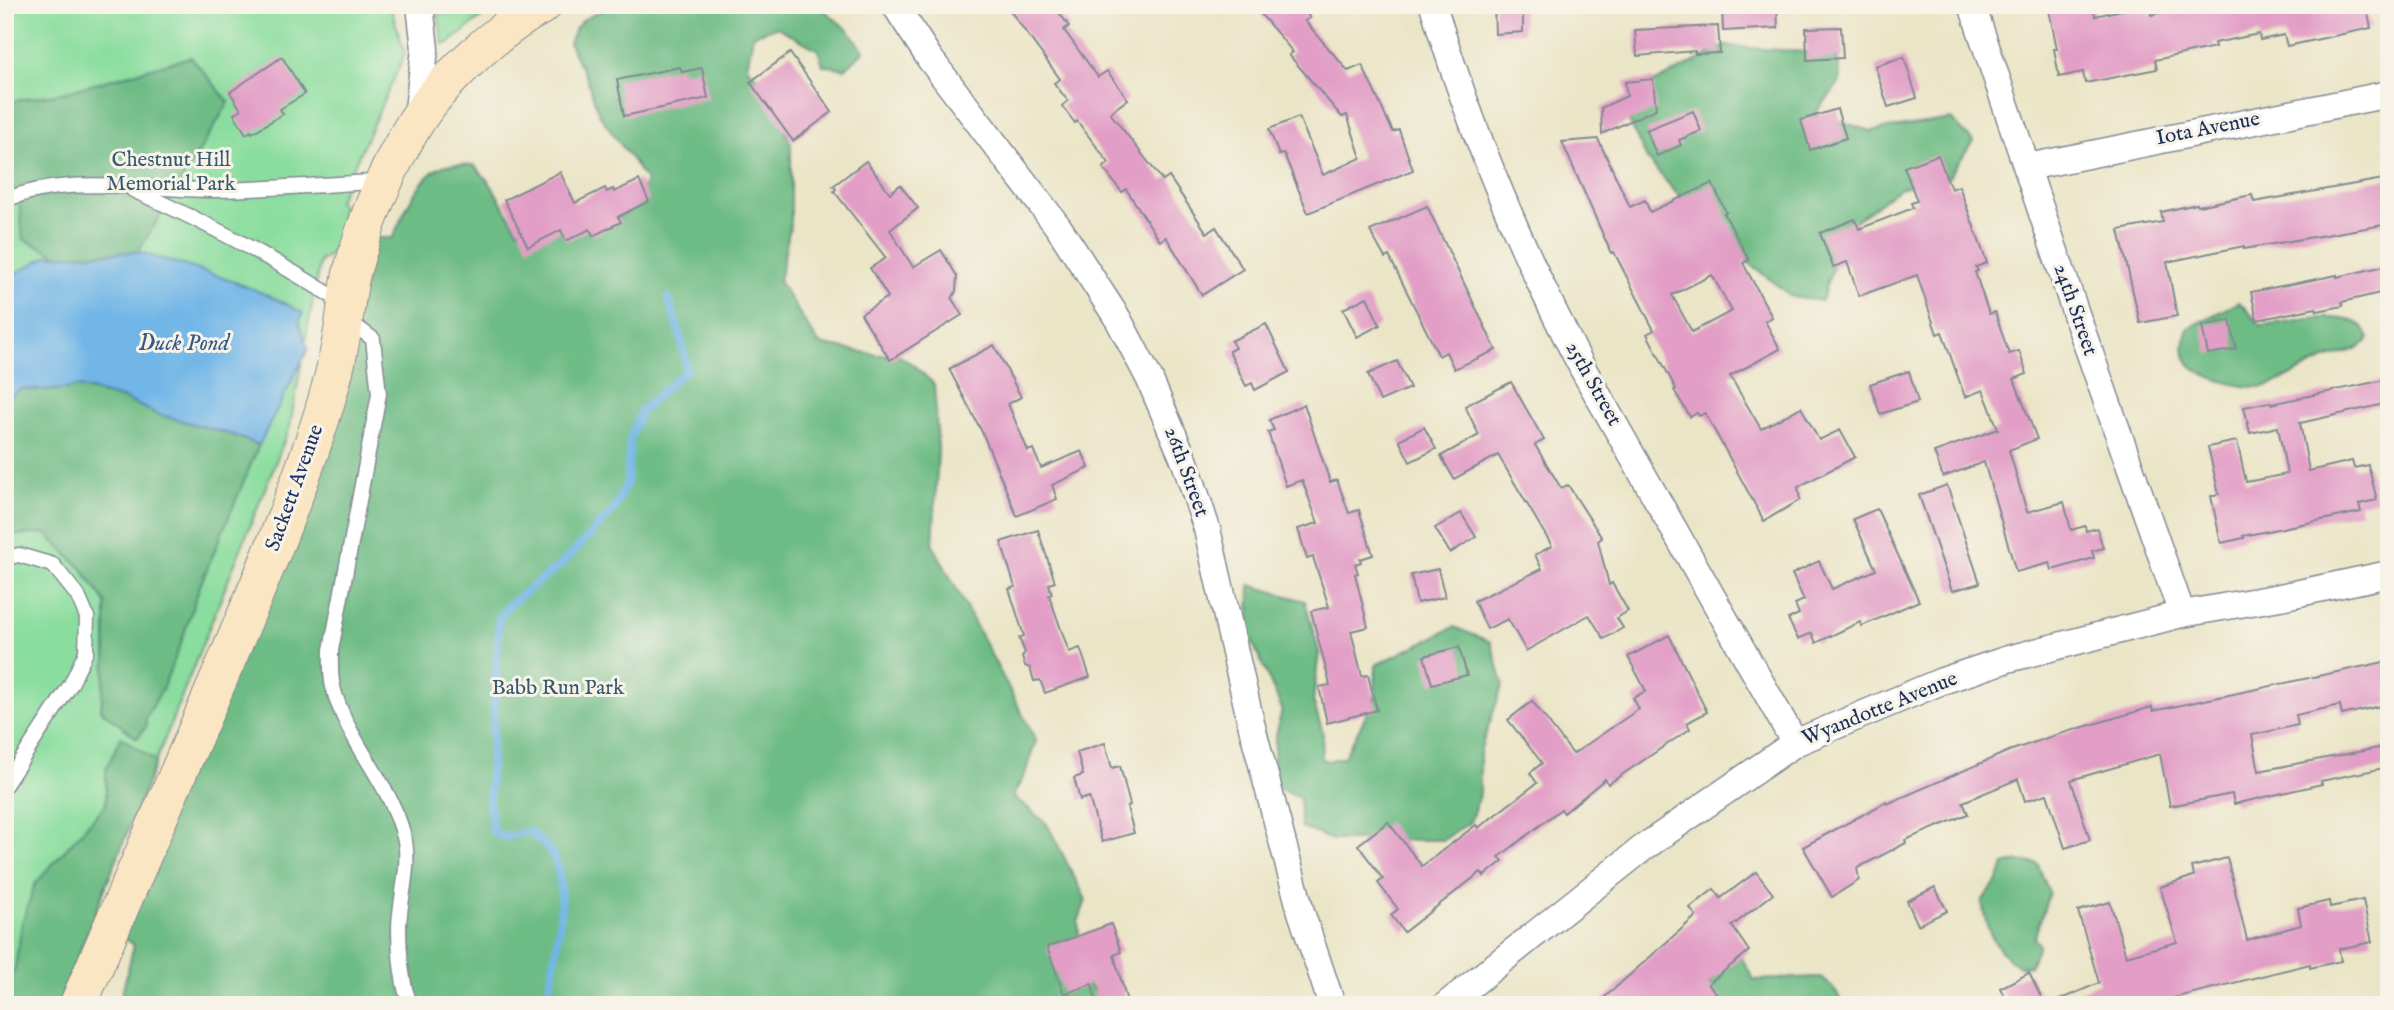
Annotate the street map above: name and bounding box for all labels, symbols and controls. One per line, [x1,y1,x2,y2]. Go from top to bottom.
street label: Iota Avenue [2154,106,2263,152]
park label: Chestnut Hill Memorial Park [106,147,236,198]
street label: 24th Street [2047,261,2103,359]
water label: Duck Pond [139,329,232,358]
street label: 25th Street [1559,337,1627,431]
street label: Sackett Avenue [260,421,331,555]
street label: 26th Street [1157,423,1215,521]
street label: Wyandotte Avenue [1798,665,1962,753]
park label: Babb Run Park [492,675,625,702]

